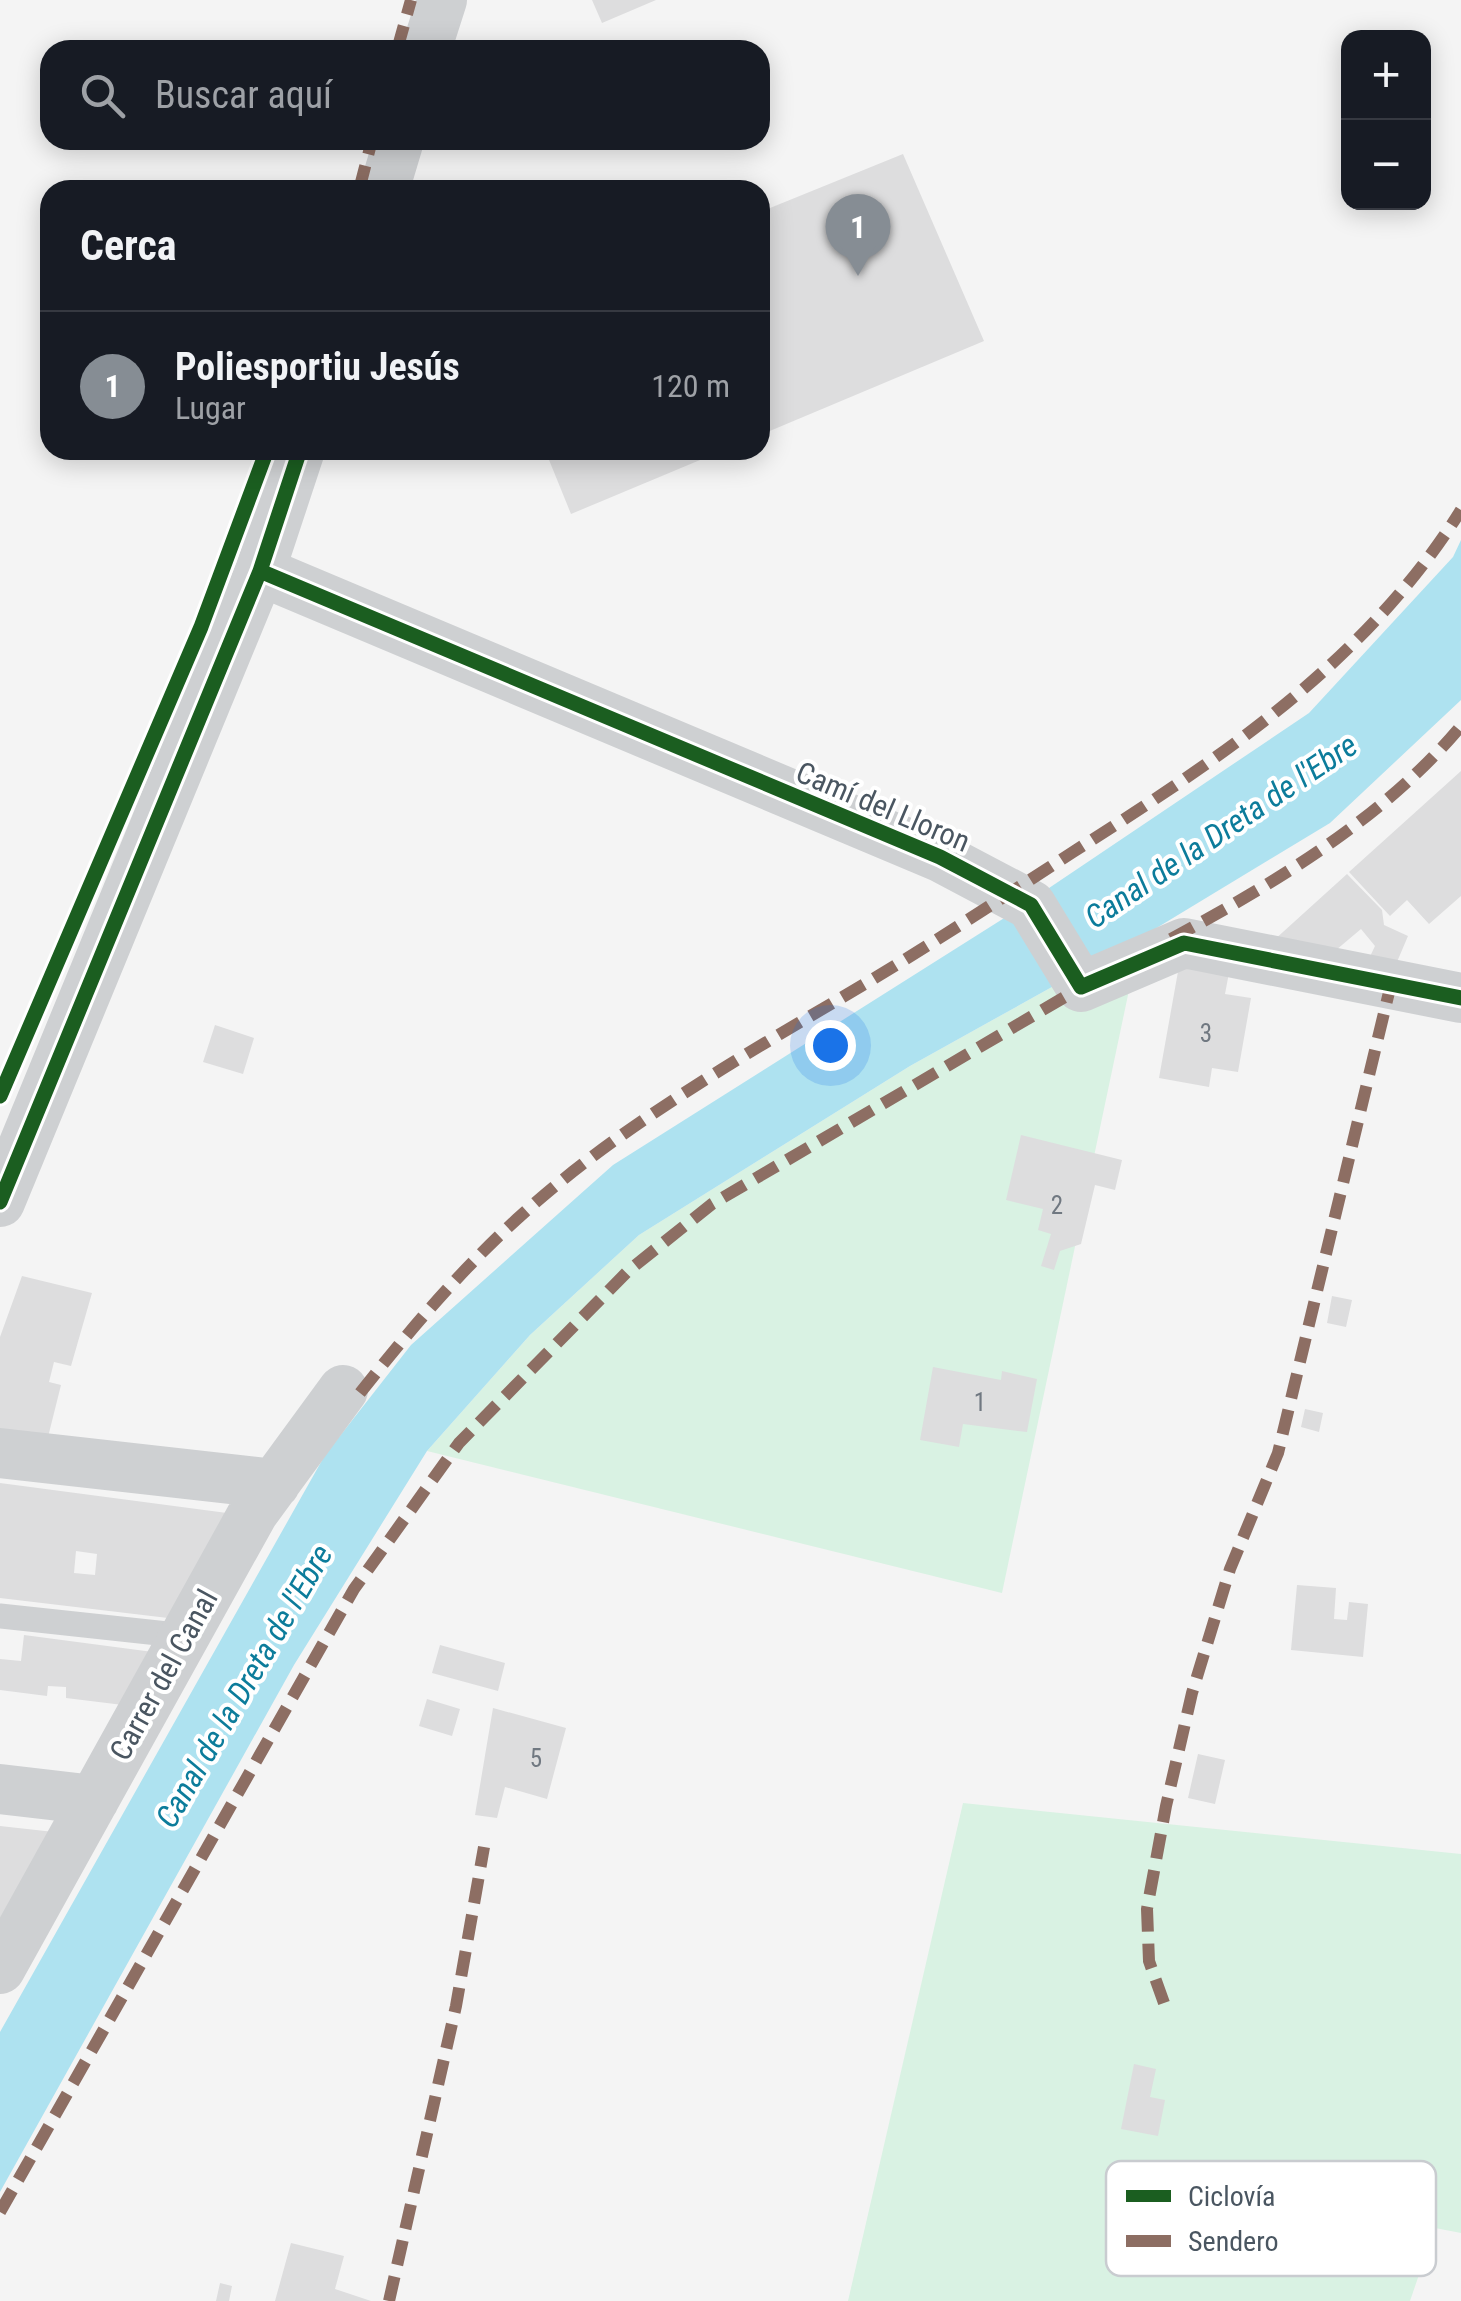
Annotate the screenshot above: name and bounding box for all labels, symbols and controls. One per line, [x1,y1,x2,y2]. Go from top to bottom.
map controls [1341,30,1431,210]
button: + [1341,30,1431,120]
search box [40,40,770,150]
icon: search [75,68,130,123]
text: Buscar aquí [155,73,332,117]
button: − [1341,120,1431,210]
pin: 1 [826,194,890,276]
text: Cerca [80,221,177,270]
text: Poliesportiu Jesús [175,345,460,389]
text: 1 [104,367,121,405]
text: 120 m [651,367,730,405]
text: Lugar [175,389,246,427]
water label: Canal de la Dreta de l'Ebre [1078,726,1364,936]
street label: Camí del Lloron [791,754,975,859]
house number: 3 [1200,1019,1212,1048]
your location [805,1020,856,1071]
house number: 2 [1051,1191,1063,1220]
house number: 1 [974,1388,986,1417]
water label: Canal de la Dreta de l'Ebre [147,1538,341,1834]
street label: Carrer del Canal [102,1583,225,1766]
house number: 5 [530,1744,542,1773]
legend [1106,2161,1436,2276]
text: Ciclovía [1188,2180,1276,2213]
text: Sendero [1188,2225,1279,2258]

